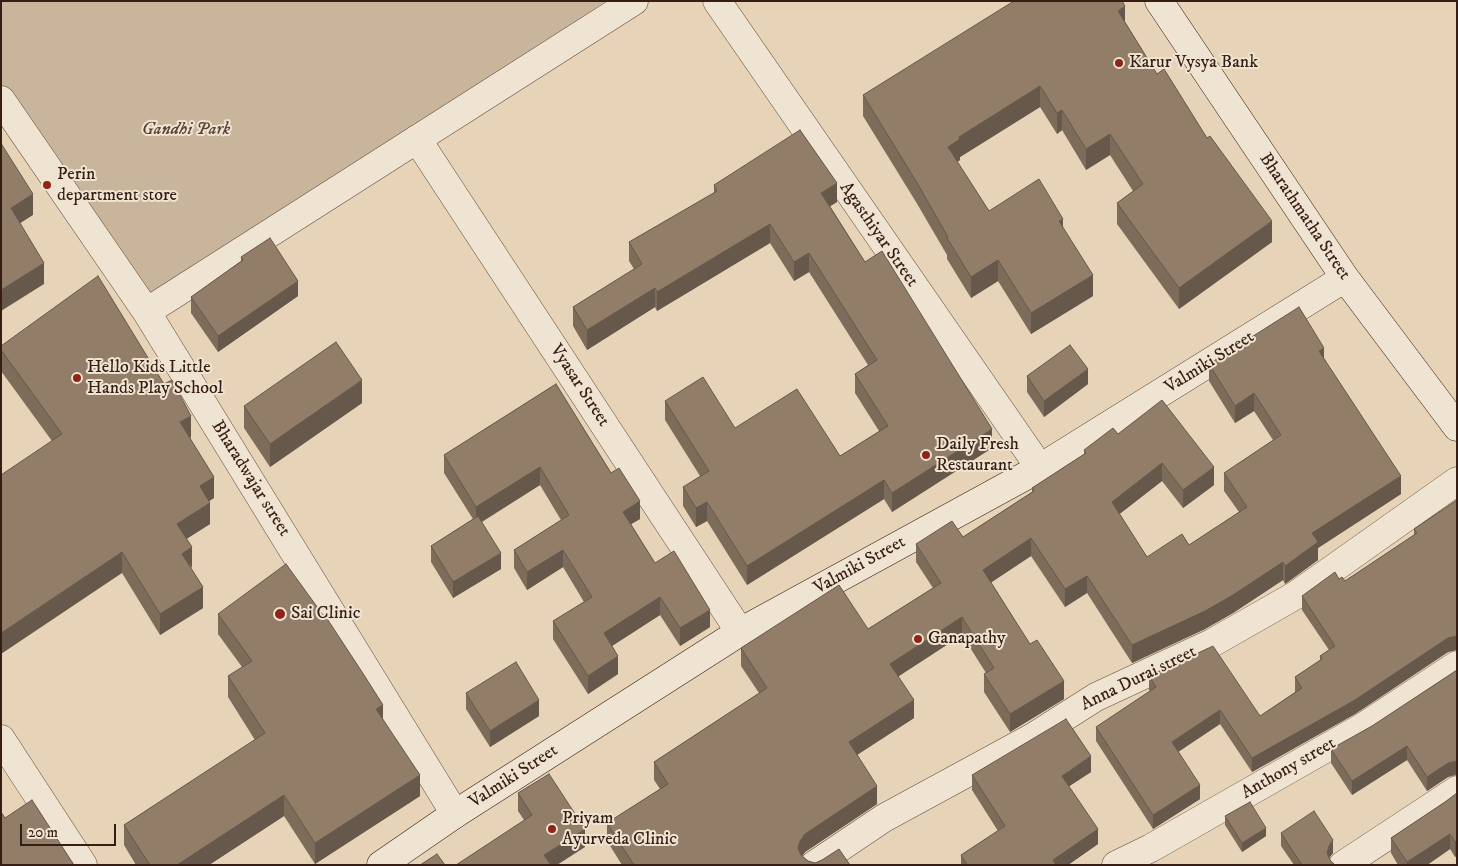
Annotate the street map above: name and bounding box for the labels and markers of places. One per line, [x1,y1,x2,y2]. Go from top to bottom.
place label: Karur Vysya Bank [1129,52,1258,74]
marker: Karur Vysya Bank [1113,57,1125,69]
place label: Perin department store [57,164,177,206]
marker: Perin department store [41,179,53,191]
place label: Hello Kids Little Hands Play School [87,357,223,399]
marker: Hello Kids Little Hands Play School [71,372,83,384]
place label: Daily Fresh Restaurant [936,434,1019,476]
marker: Daily Fresh Restaurant [920,449,932,461]
place label: Sai Clinic [291,603,360,625]
marker: Sai Clinic [273,607,287,621]
place label: Ganapathy [928,628,1006,650]
marker: Ganapathy [912,633,924,645]
place label: Priyam Ayurveda Clinic [562,808,677,851]
marker: Priyam Ayurveda Clinic [546,823,558,835]

